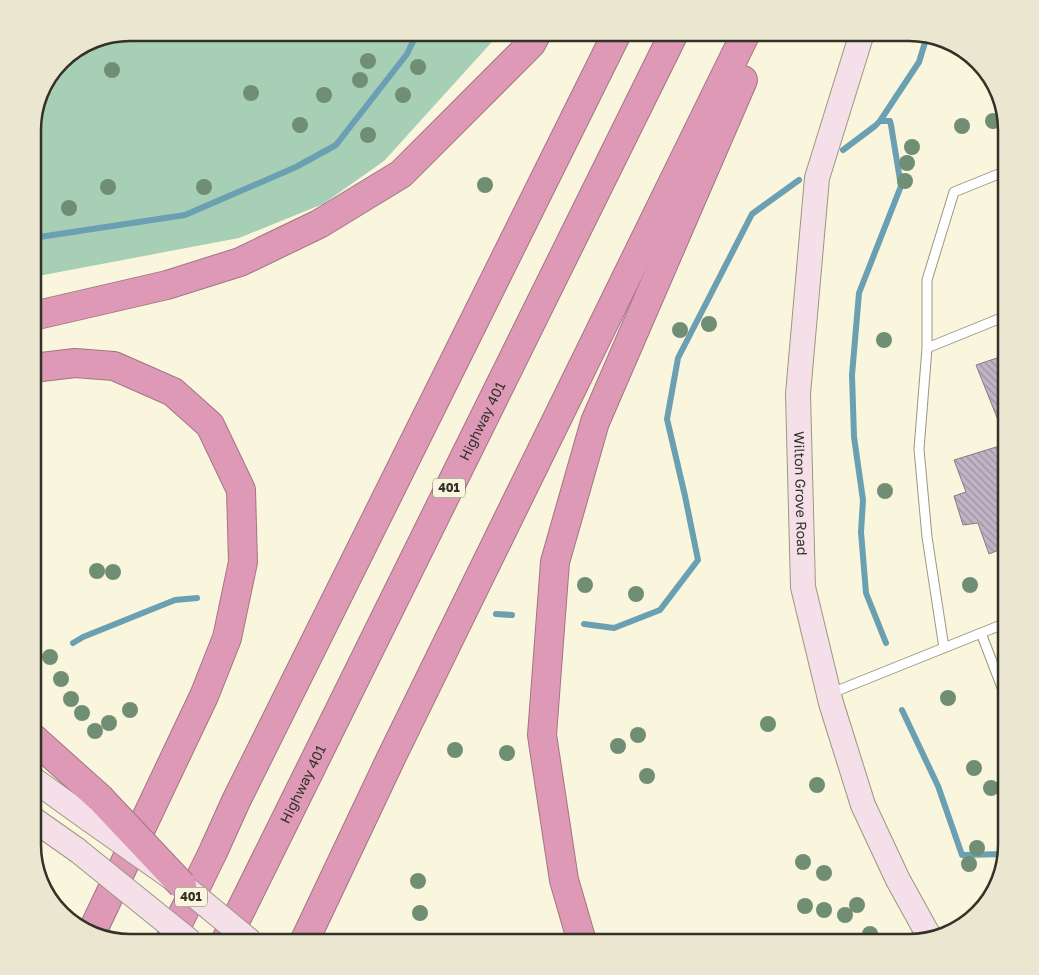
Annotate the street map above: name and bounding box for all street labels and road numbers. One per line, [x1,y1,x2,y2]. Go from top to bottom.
street label: Highway 401 [455,379,509,463]
street label: Wilton Grove Road [791,431,811,556]
road number: 401 [433,478,465,498]
street label: Highway 401 [276,742,329,826]
road number: 401 [175,888,207,906]

